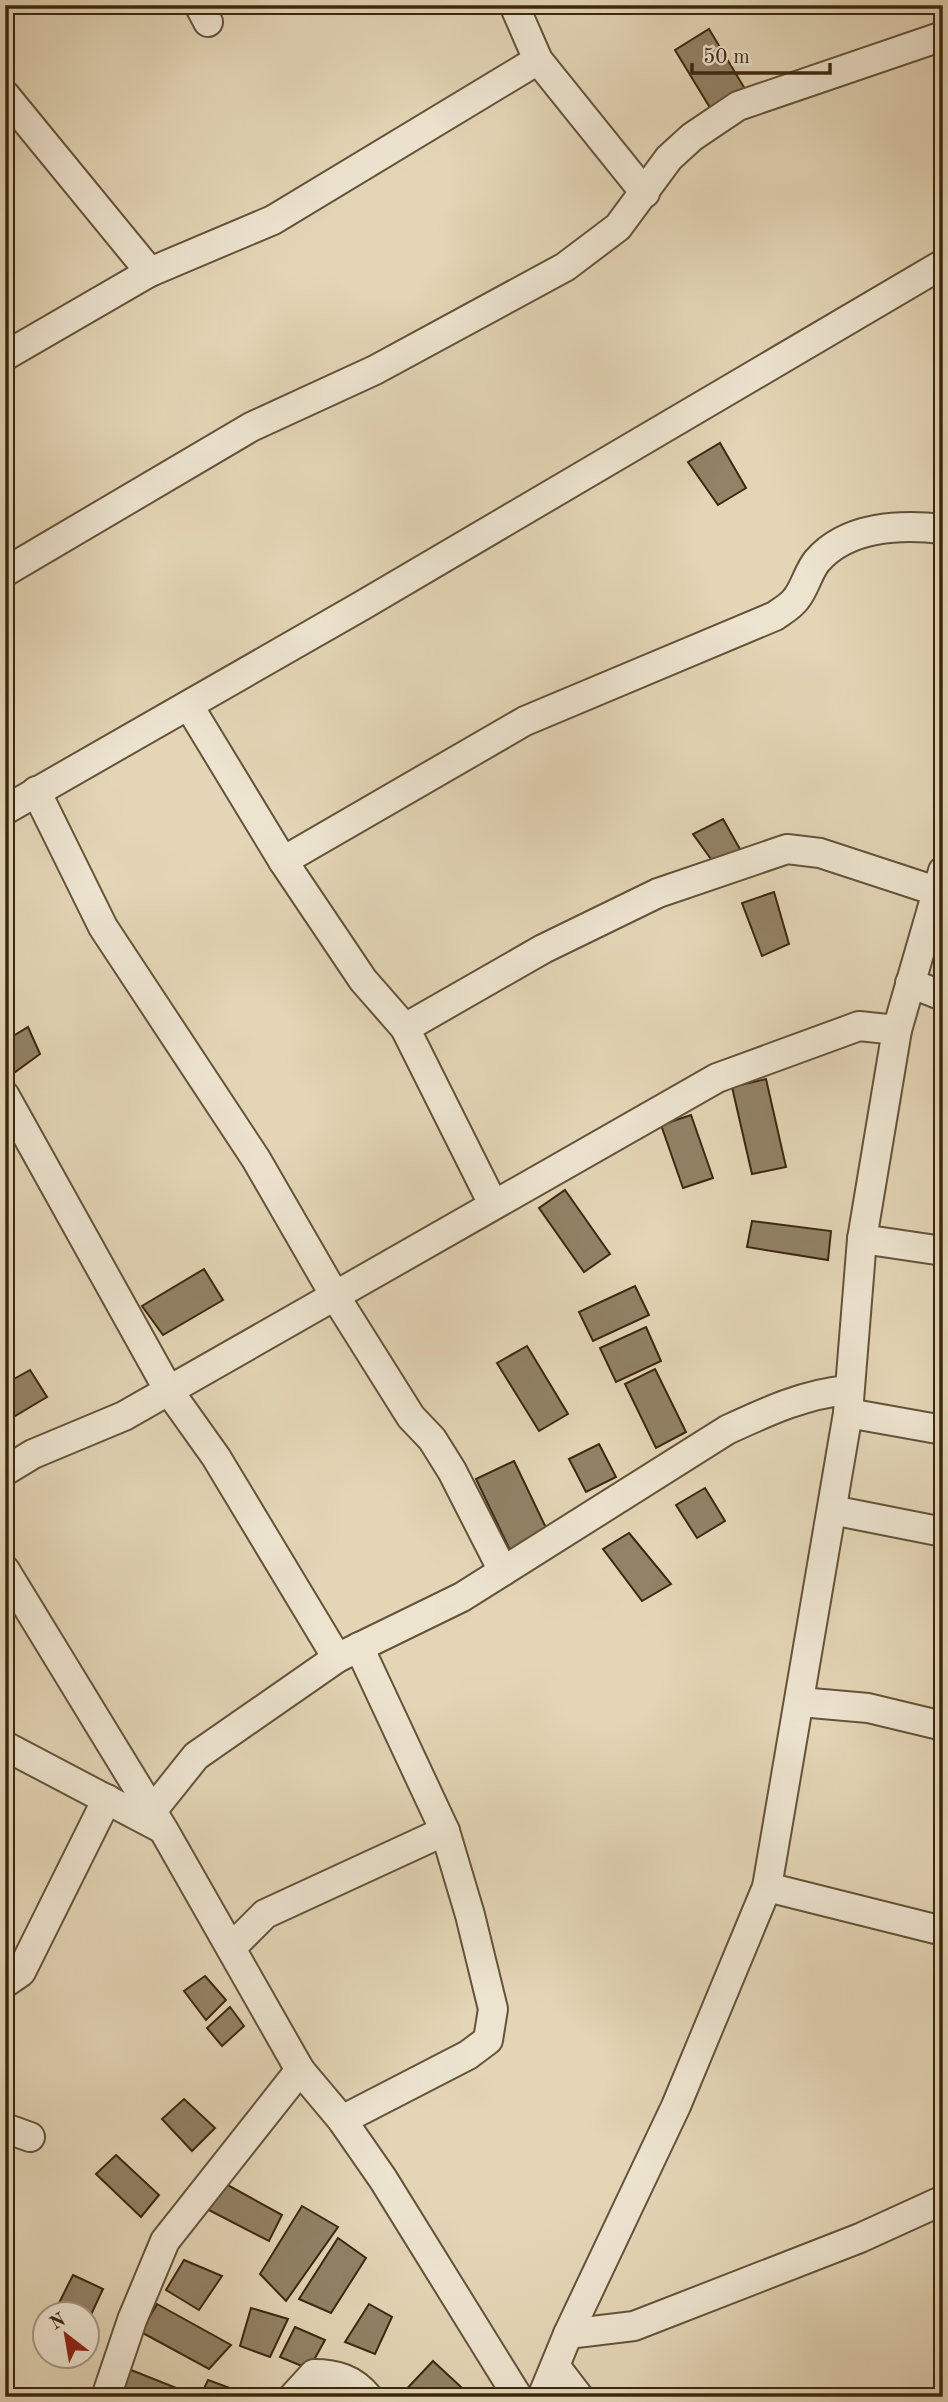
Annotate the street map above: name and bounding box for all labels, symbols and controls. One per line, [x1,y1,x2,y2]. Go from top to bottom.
scale bar [692,32,831,76]
text: 50 m [703,47,750,68]
north arrow [32,2300,102,2370]
text: N [47,2310,70,2334]

